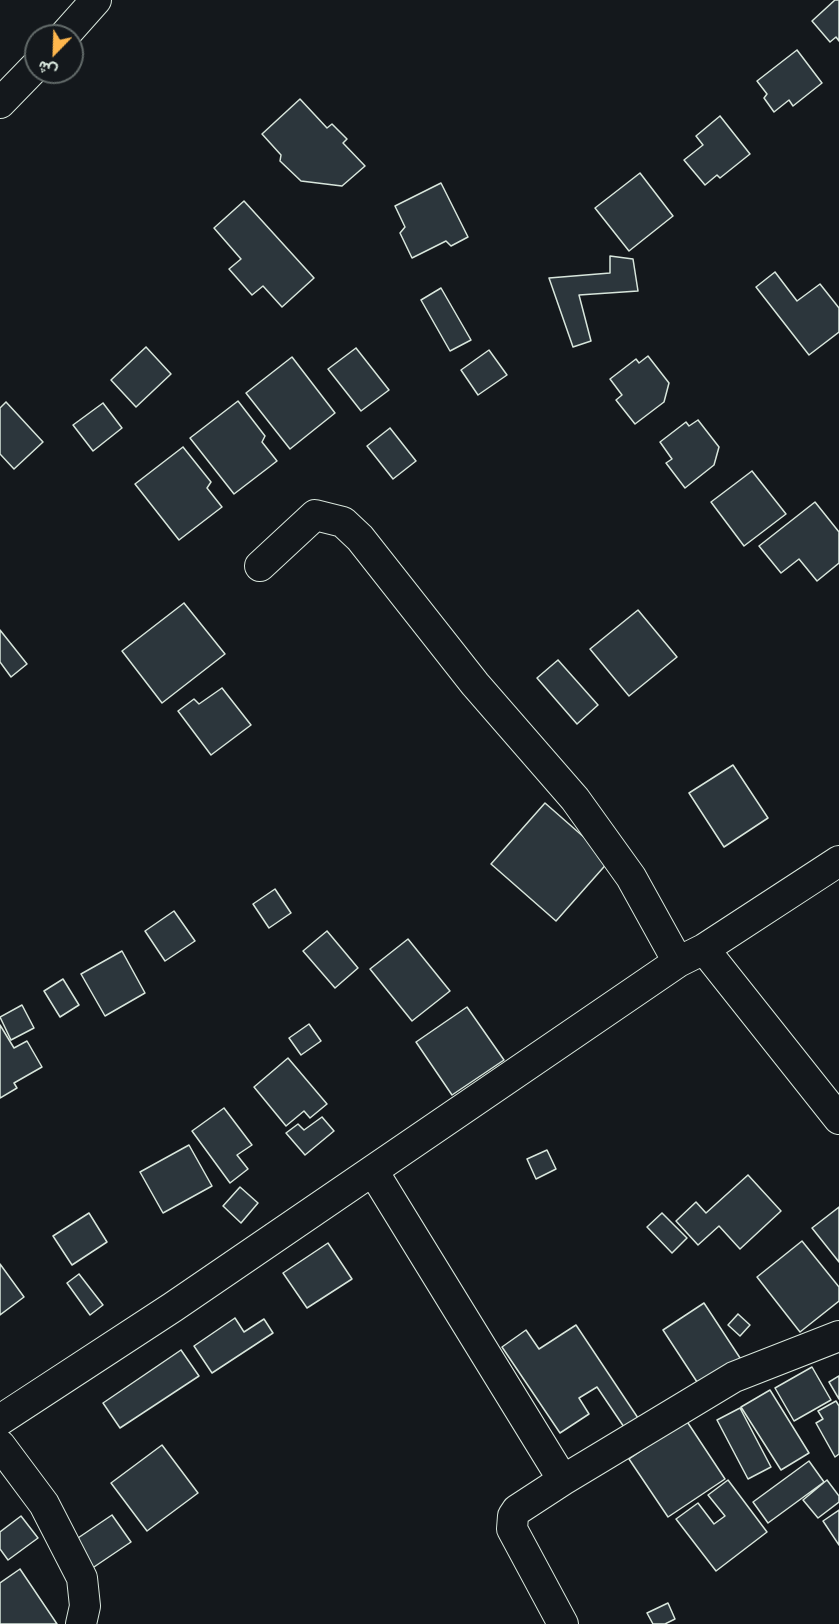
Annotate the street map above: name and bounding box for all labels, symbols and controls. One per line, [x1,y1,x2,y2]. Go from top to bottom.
north arrow [24,24,84,84]
text: ش [35,57,60,82]

